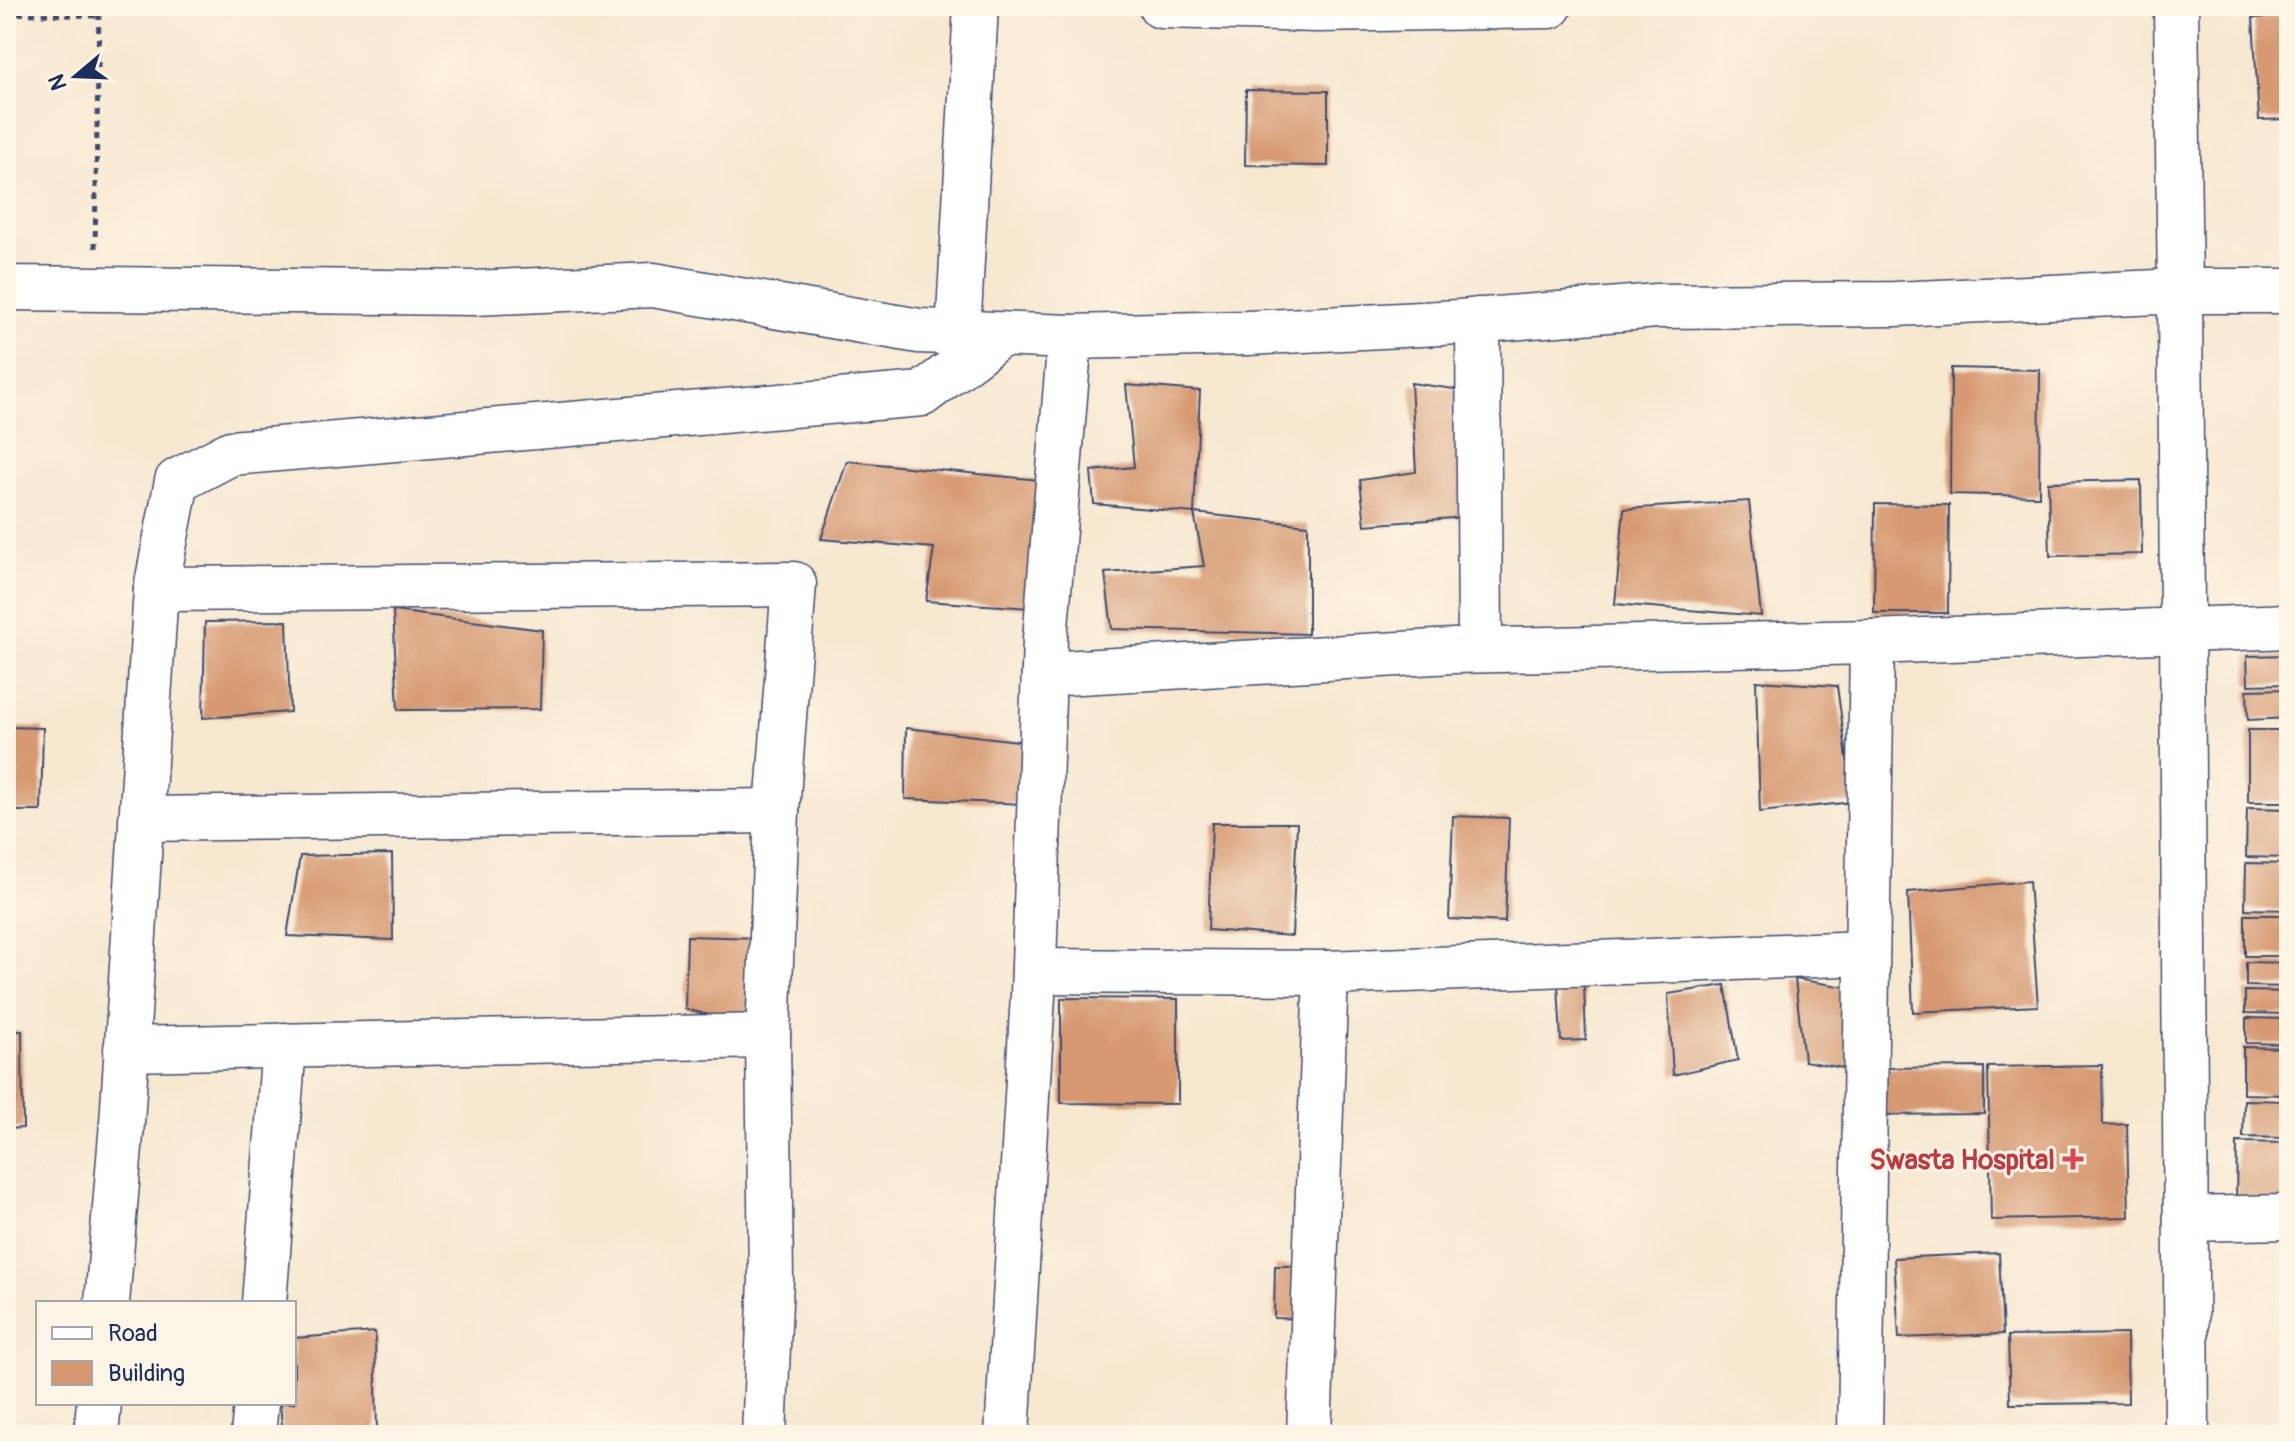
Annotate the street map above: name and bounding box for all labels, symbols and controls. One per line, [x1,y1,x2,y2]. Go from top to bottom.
north arrow [36,36,116,116]
text: N [42,70,74,94]
place label: Swasta Hospital [1869,1143,2055,1178]
marker: Swasta Hospital [2062,1148,2084,1170]
legend [36,1301,296,1405]
text: Road [108,1319,158,1348]
text: Building [108,1359,185,1388]

